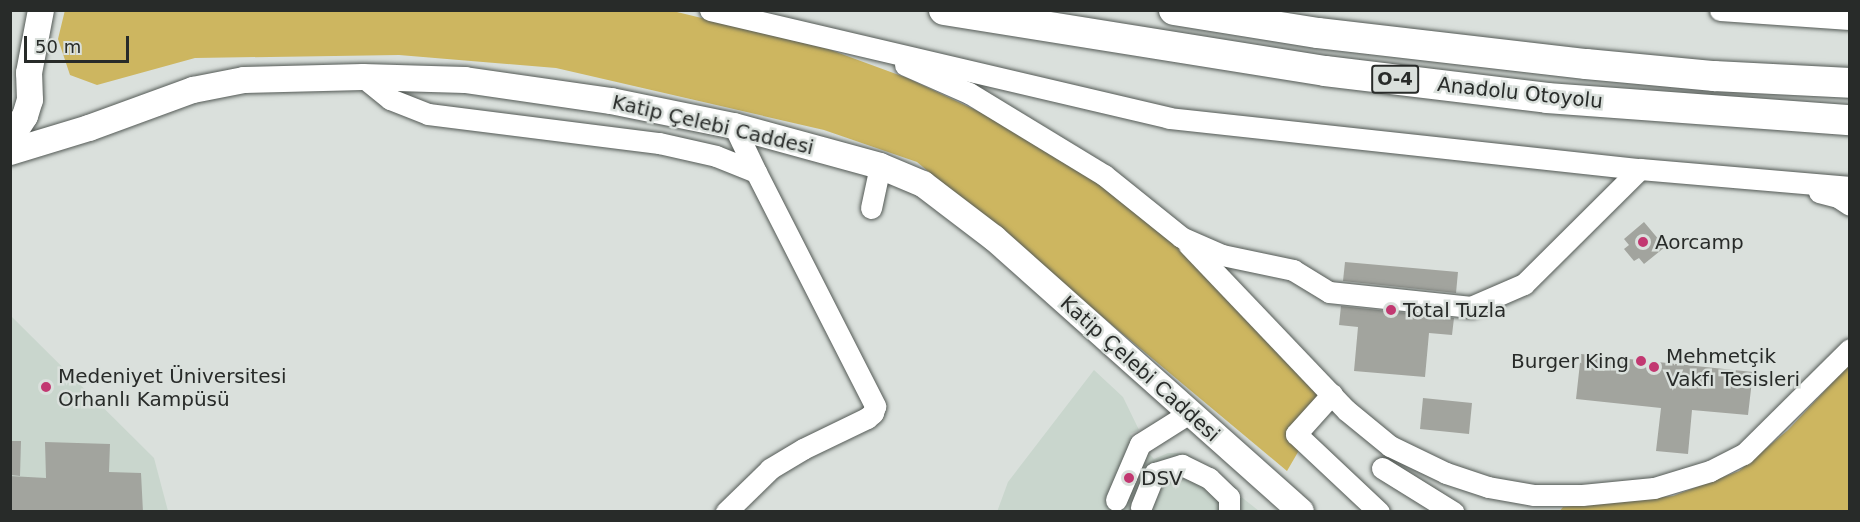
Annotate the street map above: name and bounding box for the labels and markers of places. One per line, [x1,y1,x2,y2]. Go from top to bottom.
place label: Aorcamp [1655,230,1744,254]
marker: Aorcamp [1636,235,1650,249]
place label: Total Tuzla [1403,298,1506,322]
marker: Total Tuzla [1384,303,1398,317]
place label: Mehmetçik Vakfı Tesisleri [1666,344,1800,391]
place label: Burger King [1511,349,1629,373]
marker: Burger King [1634,354,1648,368]
marker: Mehmetçik Vakfı Tesisleri [1647,360,1661,374]
place label: Medeniyet Üniversitesi Orhanlı Kampüsü [58,364,286,411]
marker: Medeniyet Üniversitesi Orhanlı Kampüsü [39,380,53,394]
place label: DSV [1141,466,1183,490]
marker: DSV [1122,471,1136,485]

